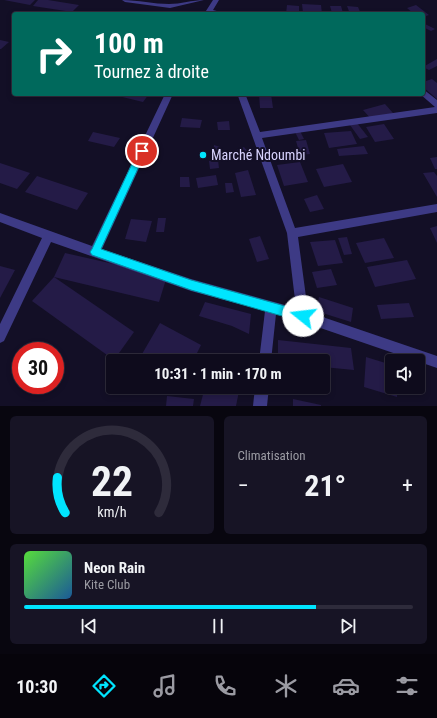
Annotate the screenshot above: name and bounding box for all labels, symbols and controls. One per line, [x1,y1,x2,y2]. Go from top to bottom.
text: 100 m [94,27,164,60]
icon: right [28,28,80,80]
text: Tournez à droite [94,61,209,82]
pin [125,134,159,168]
icon: arrive [131,140,153,162]
place label: Marché Ndoumbi [211,147,306,163]
marker: Marché Ndoumbi [198,150,208,160]
position arrow [282,295,324,337]
speed limit sign: 30 [12,342,64,394]
map controls [385,354,425,394]
button: sound [385,354,425,394]
text: 10:31 · 1 min · 170 m [154,365,282,383]
text: Climatisation [238,448,306,463]
text: 22 [91,457,133,506]
text: 21° [304,468,346,503]
text: − [238,473,249,498]
text: + [402,473,413,498]
text: km/h [97,504,126,520]
text: Neon Rain [84,559,145,577]
text: Kite Club [84,577,130,592]
icon: previous [78,615,100,637]
icon: pause [207,615,229,637]
icon: next [337,615,359,637]
icon: directions [90,672,118,700]
icon: music [151,672,179,700]
icon: phone [211,672,239,700]
icon: climate [272,672,300,700]
icon: car [332,672,360,700]
icon: filters [393,672,421,700]
text: 10:30 [16,676,58,697]

